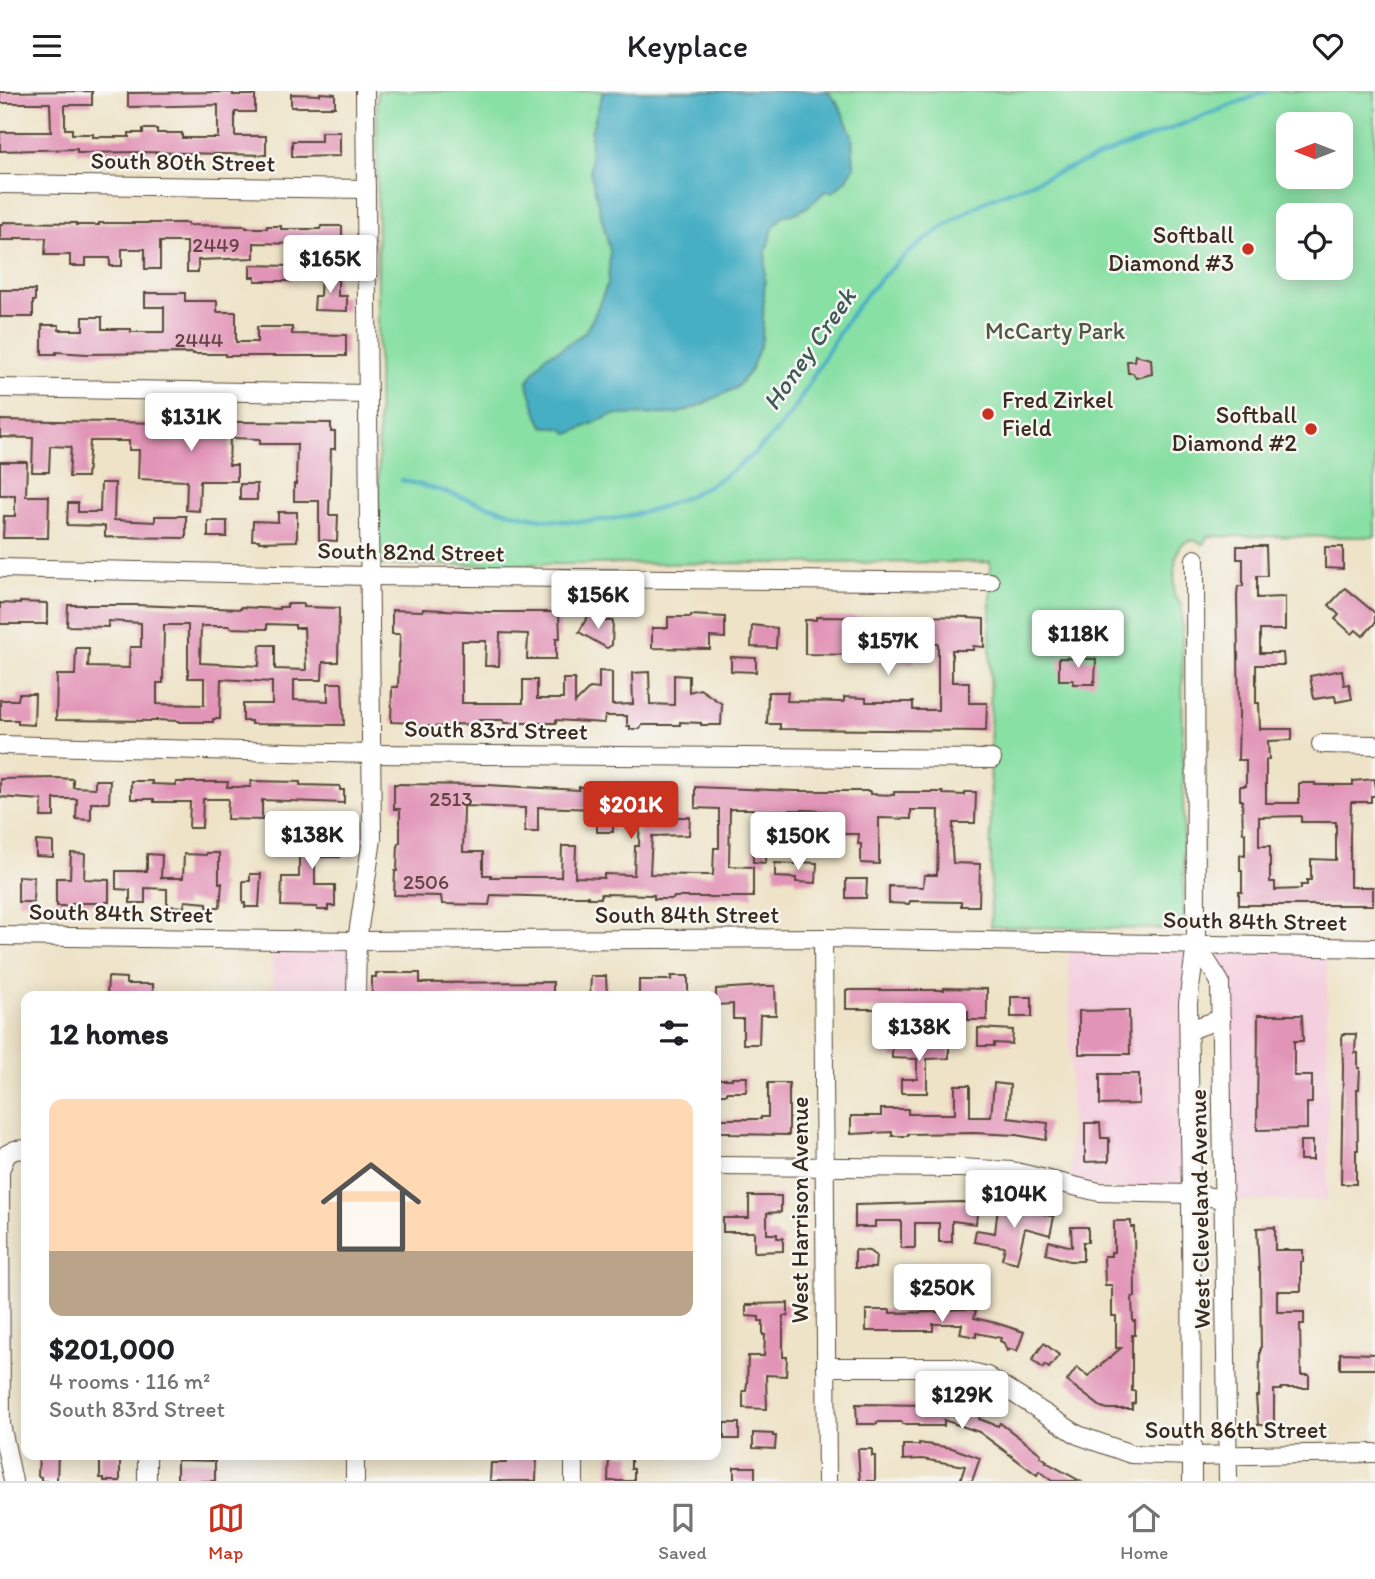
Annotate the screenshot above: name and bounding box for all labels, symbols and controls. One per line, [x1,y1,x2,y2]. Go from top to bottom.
icon: menu [28,27,66,65]
text: Keyplace [627,27,748,65]
icon: heart [1309,27,1347,65]
north arrow [1276,112,1353,189]
map controls [1276,112,1353,280]
street label: South 80th Street [90,145,276,178]
button: locate [1276,203,1353,280]
place label: Softball Diamond #3 [1108,220,1234,277]
house number: 2449 [192,232,240,257]
pin: $165K [281,235,379,295]
marker: Softball Diamond #3 [1240,241,1256,257]
text: $165K [299,244,361,272]
water label: Honey Creek [755,280,864,416]
park label: McCarty Park [985,316,1126,345]
house number: 2444 [175,327,224,352]
place label: Fred Zirkel Field [1002,385,1114,442]
pin: $131K [142,393,240,453]
place label: Softball Diamond #2 [1171,400,1297,457]
text: $131K [161,402,221,430]
marker: Fred Zirkel Field [980,406,996,422]
marker: Softball Diamond #2 [1303,421,1319,437]
street label: South 82nd Street [317,535,505,568]
pin: $156K [549,571,647,631]
text: $156K [567,580,629,608]
pin: $118K [1029,611,1127,670]
pin: $157K [839,617,937,677]
text: $118K [1048,619,1108,647]
text: $157K [858,626,918,654]
street label: South 83rd Street [404,713,588,746]
pin: $201K [582,781,680,841]
house number: 2513 [429,786,473,811]
text: $201K [599,790,663,818]
pin: $138K [263,811,361,871]
pin: $150K [749,813,847,872]
text: $138K [281,820,343,848]
text: $150K [766,821,830,849]
house number: 2506 [403,869,449,894]
street label: South 84th Street [29,896,213,929]
street label: South 84th Street [595,900,779,929]
street label: South 84th Street [1163,904,1347,937]
pin: $138K [870,1003,968,1063]
text: $138K [888,1012,950,1040]
icon: filters [655,1014,693,1052]
text: 12 homes [49,1015,169,1052]
street label: West Cleveland Avenue [1183,1089,1216,1329]
street label: West Harrison Avenue [785,1097,814,1323]
icon: home [308,1144,434,1270]
pin: $104K [965,1171,1063,1230]
text: $104K [981,1179,1047,1207]
pin: $250K [893,1265,991,1324]
text: $250K [910,1273,974,1301]
text: $201,000 [49,1330,175,1367]
text: 4 rooms · 116 m² [49,1367,211,1395]
pin: $129K [913,1371,1011,1431]
text: $129K [931,1380,993,1408]
text: South 83rd Street [49,1395,225,1423]
street label: South 86th Street [1145,1415,1327,1444]
tab: Map [207,1499,245,1564]
tab: Saved [658,1499,707,1564]
tab: Home [1120,1499,1168,1564]

